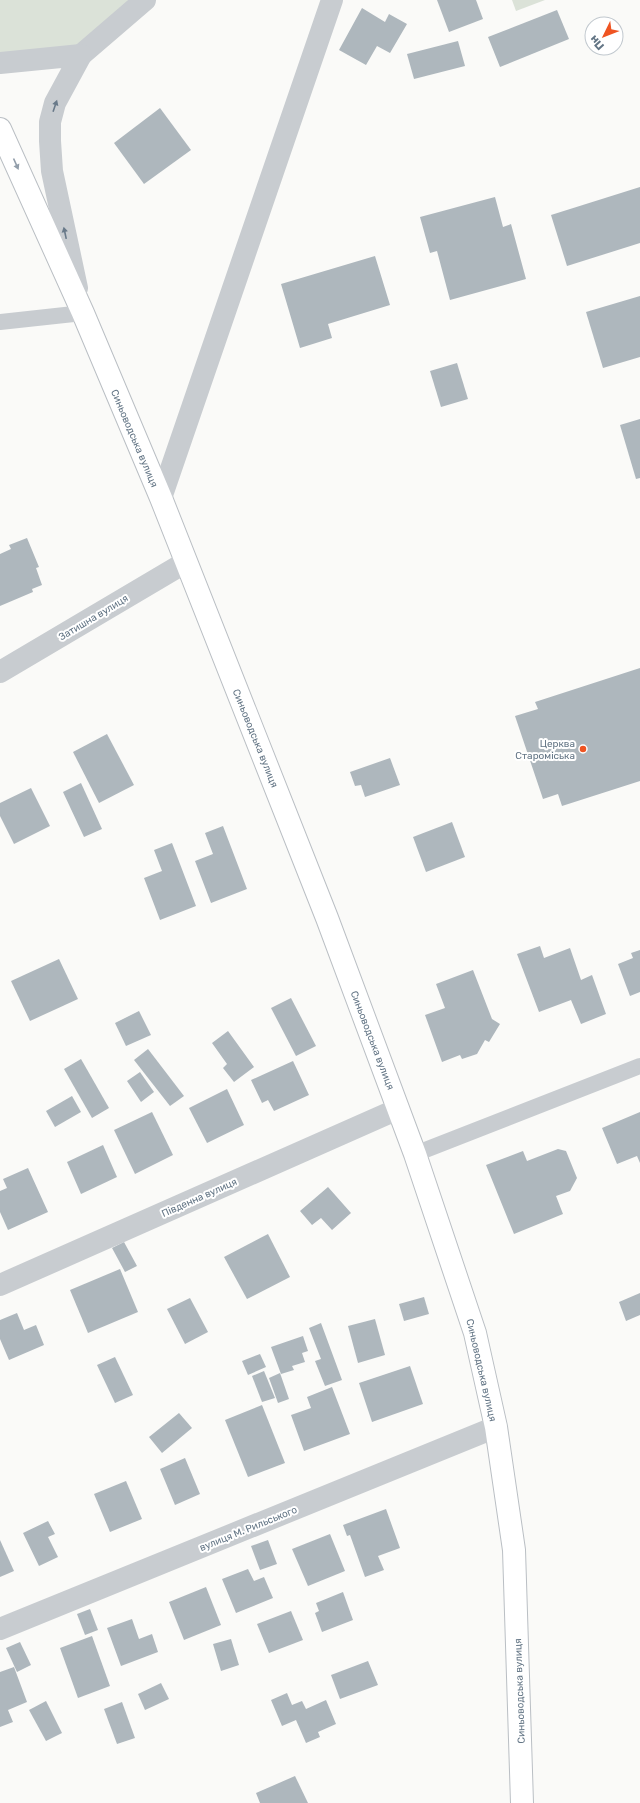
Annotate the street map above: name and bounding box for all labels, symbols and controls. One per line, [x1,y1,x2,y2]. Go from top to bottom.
north arrow [584,16,624,56]
text: Пн [587,32,607,52]
one-way arrow [52,99,58,111]
one-way arrow [13,159,19,170]
one-way arrow [62,227,68,240]
street label: Синьоводська вулиця [108,388,160,489]
street label: Затишна вулиця [56,592,131,643]
street label: Синьоводська вулиця [230,687,280,789]
place label: Церква Староміська [515,738,575,762]
marker: Церква Староміська [578,744,588,754]
street label: Синьоводська вулиця [348,989,397,1092]
street label: Південна вулиця [160,1176,239,1220]
street label: Синьоводська вулиця [463,1318,499,1423]
street label: вулиця М. Рильського [198,1504,299,1554]
street label: Синьоводська вулиця [512,1638,528,1744]

